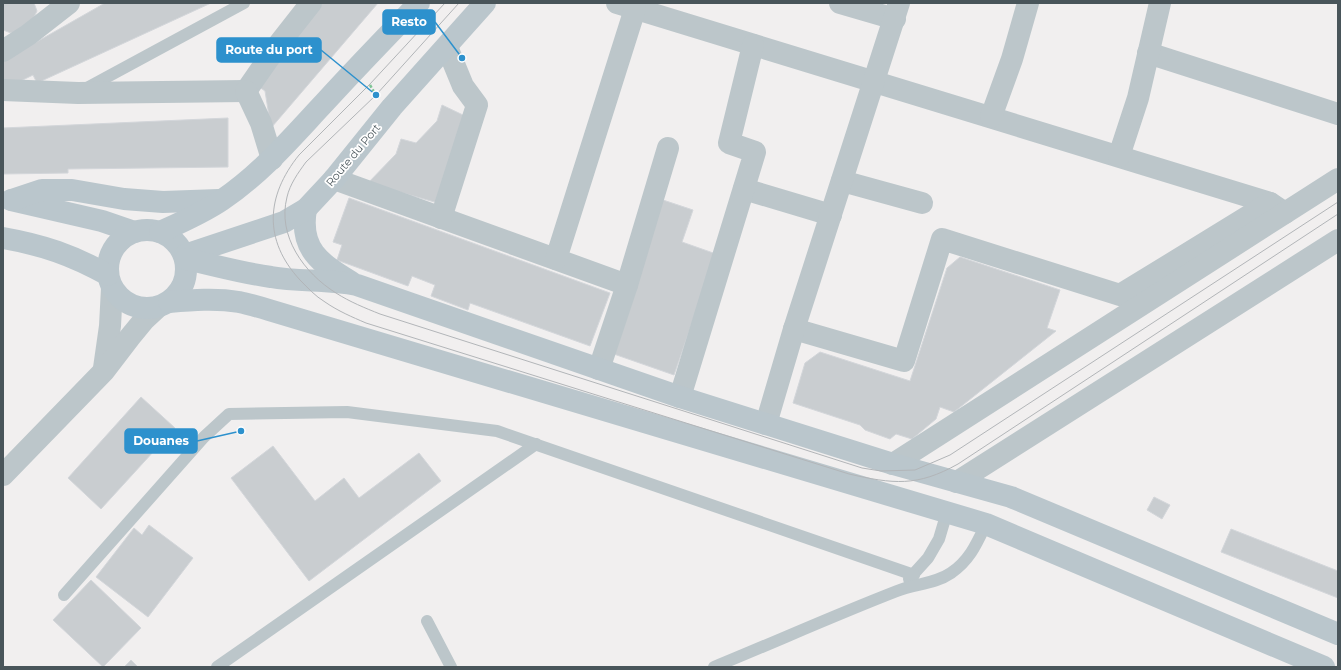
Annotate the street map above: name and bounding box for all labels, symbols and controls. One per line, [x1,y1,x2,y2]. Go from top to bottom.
callout: Resto [383,10,435,34]
text: Resto [391,14,427,29]
callout: Route du port [217,38,321,62]
text: Route du port [225,42,314,57]
street label: Route du Port [323,120,384,189]
callout: Douanes [125,429,197,453]
text: Douanes [133,433,189,448]

